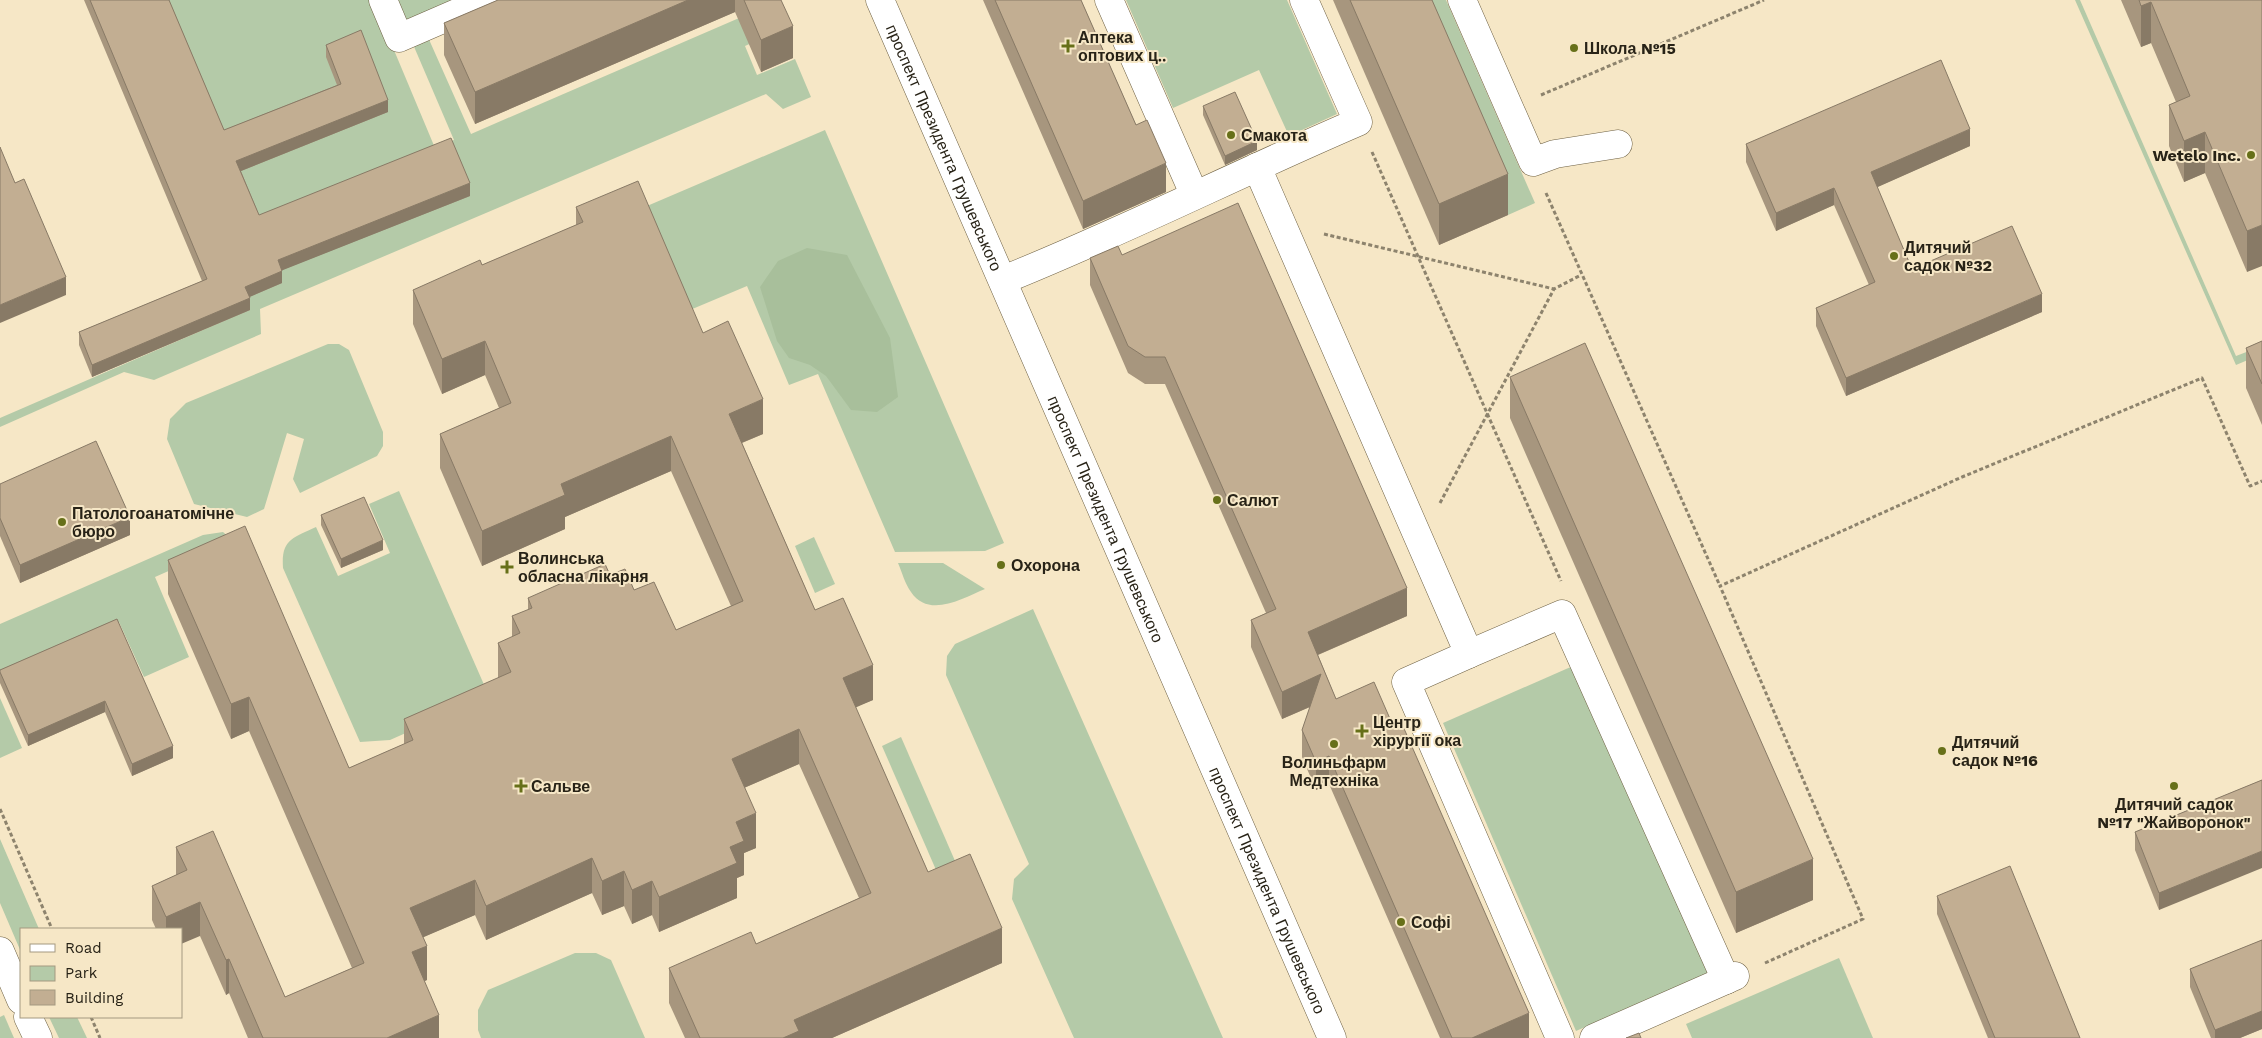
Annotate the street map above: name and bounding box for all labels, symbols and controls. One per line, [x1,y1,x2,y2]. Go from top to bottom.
street label: проспект Президента Грушевського [882,21,1006,274]
place label: Аптека оптових ц‥ [1078,28,1166,65]
place label: Школа №15 [1584,39,1676,58]
marker: Аптека оптових ц‥ [1062,40,1074,52]
marker: Школа №15 [1568,42,1580,54]
place label: Смакота [1241,126,1307,145]
marker: Смакота [1225,129,1237,141]
place label: Wetelo Inc. [2152,146,2241,165]
marker: Wetelo Inc. [2245,149,2257,161]
place label: Дитячий садок №32 [1904,238,1992,275]
marker: Дитячий садок №32 [1888,250,1900,262]
street label: проспект Президента Грушевського [1044,393,1168,645]
place label: Салют [1227,491,1279,510]
marker: Салют [1211,494,1223,506]
place label: Патологоанатомічне бюро [72,504,234,541]
marker: Патологоанатомічне бюро [56,516,68,528]
place label: Волинська обласна лікарня [518,549,649,586]
place label: Охорона [1011,556,1080,575]
marker: Охорона [995,559,1007,571]
marker: Волинська обласна лікарня [500,560,514,574]
place label: Центр хірургії ока [1373,713,1461,750]
marker: Центр хірургії ока [1355,724,1369,738]
place label: Дитячий садок №16 [1952,733,2038,770]
marker: Волиньфарм Медтехніка [1328,738,1340,750]
marker: Дитячий садок №16 [1936,745,1948,757]
place label: Волиньфарм Медтехніка [1282,753,1386,790]
street label: проспект Президента Грушевського [1206,764,1330,1017]
place label: Сальве [531,777,590,796]
marker: Сальве [515,780,527,792]
marker: Дитячий садок №17 "Жайворонок" [2168,780,2180,792]
place label: Дитячий садок №17 "Жайворонок" [2097,795,2251,832]
place label: Софі [1411,913,1451,932]
marker: Софі [1395,916,1407,928]
legend [20,928,182,1018]
text: Road [65,939,102,957]
text: Park [65,964,98,982]
text: Building [65,989,123,1007]

